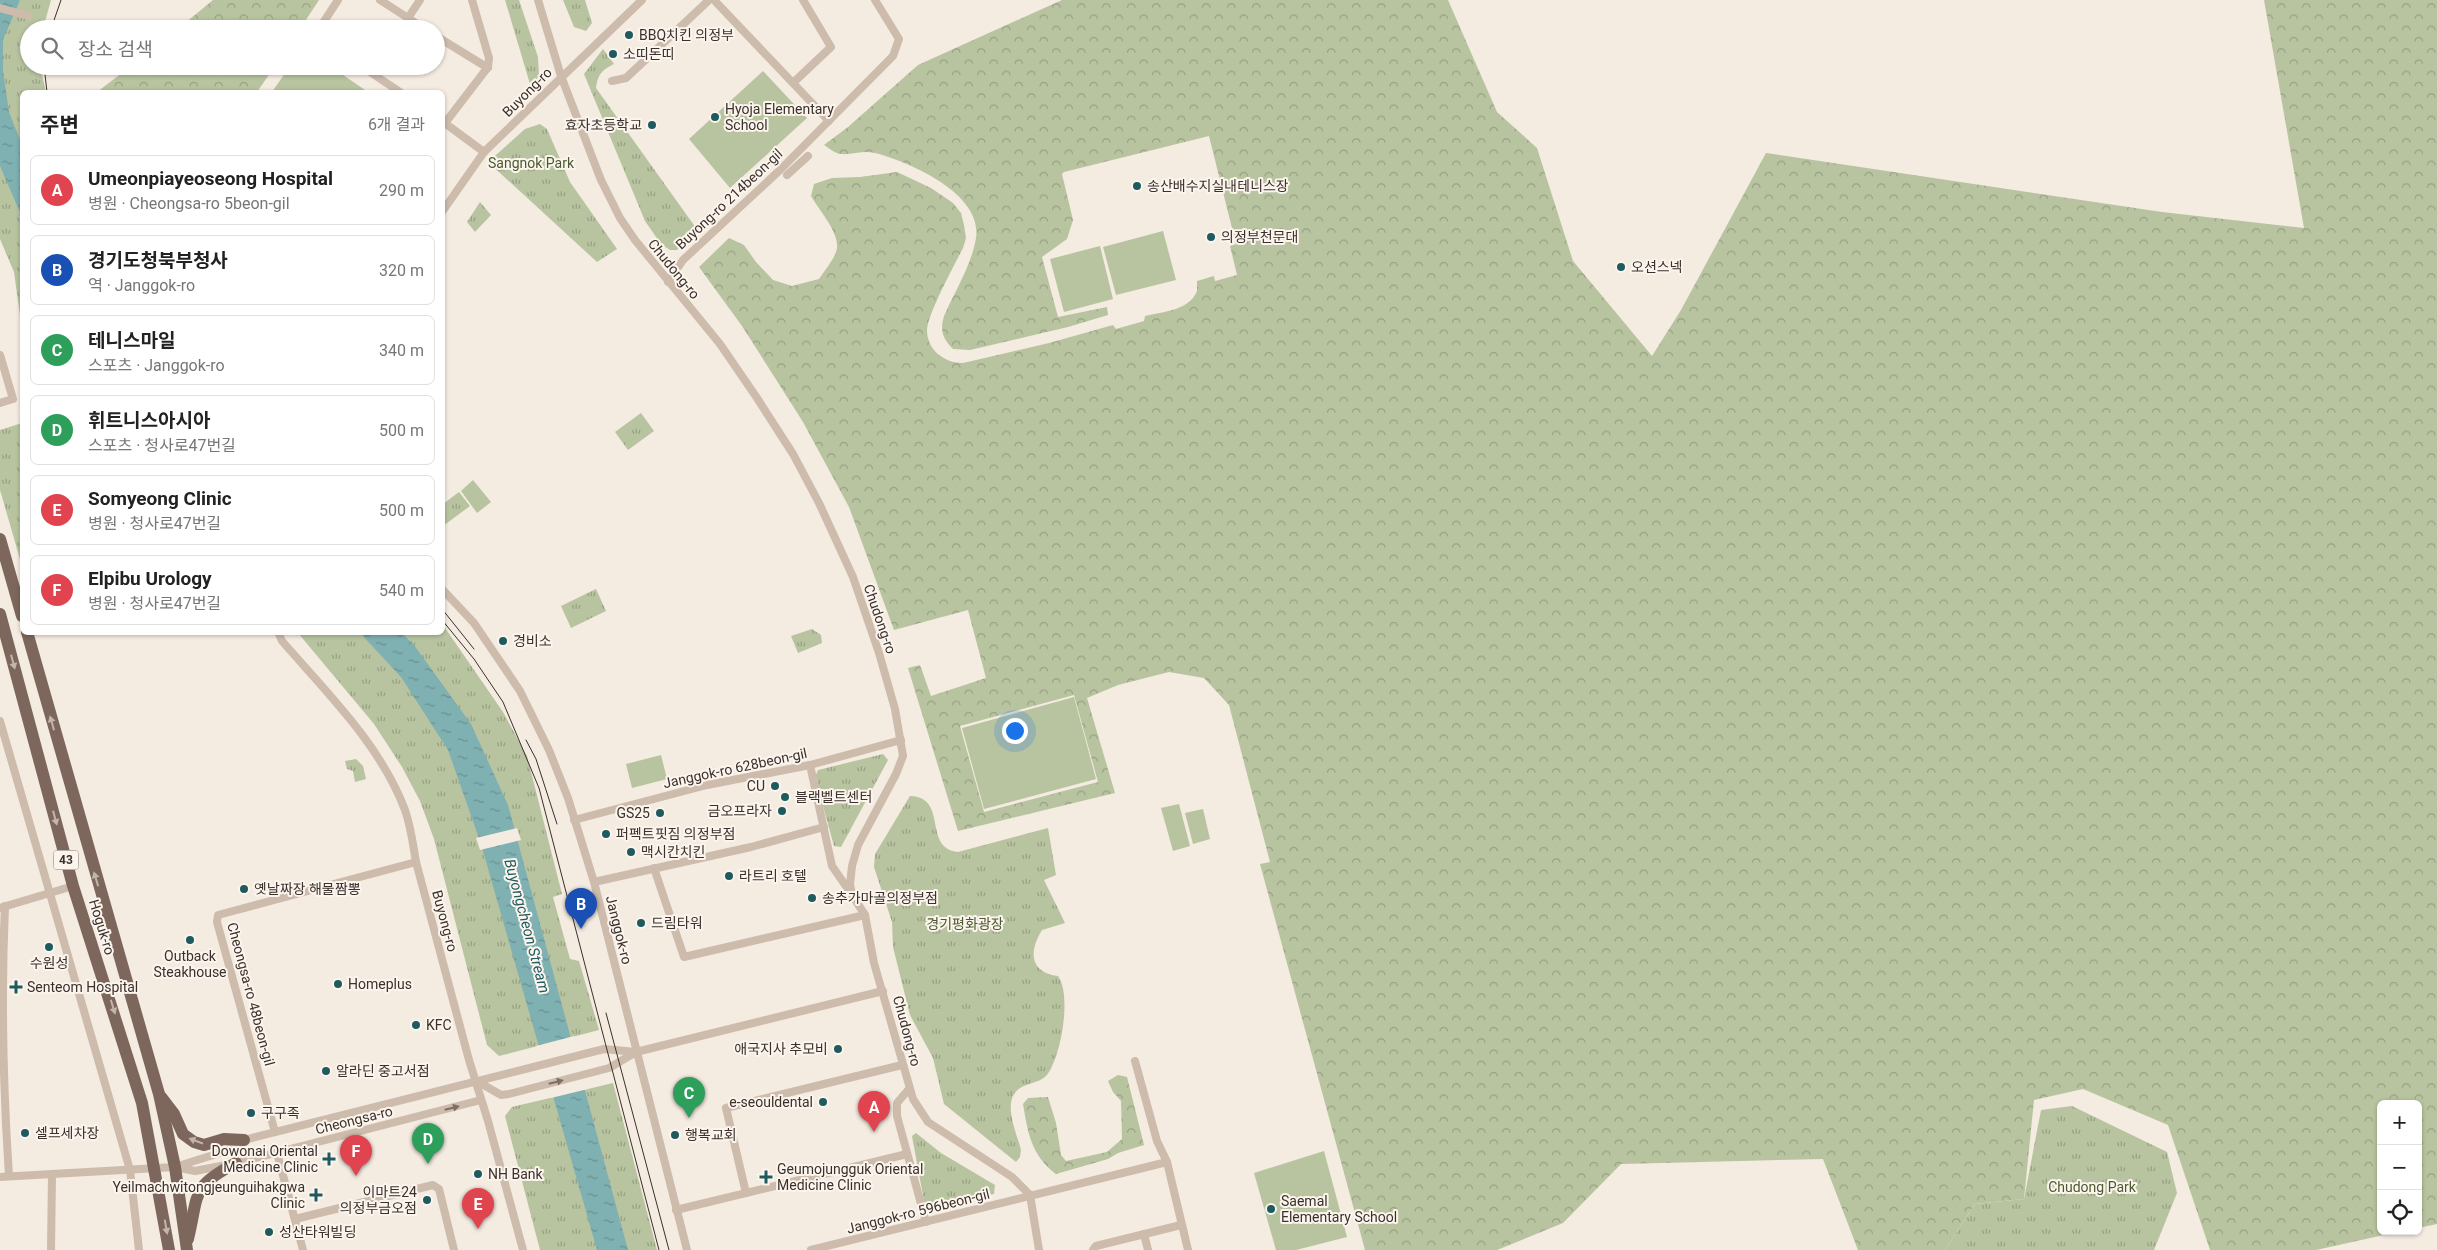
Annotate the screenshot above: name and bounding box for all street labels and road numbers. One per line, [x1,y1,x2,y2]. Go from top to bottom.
street label: Buyong-ro [499,64,555,120]
street label: Buyong-ro 214beon-gil [672,146,786,252]
street label: Chudong-ro [645,236,703,302]
street label: Chudong-ro [861,582,899,656]
street label: Janggok-ro 628beon-gil [661,745,809,791]
road number: 43 [54,850,78,870]
street label: Buyong-ro [429,889,461,954]
street label: Janggok-ro [603,894,635,966]
street label: Hoguk-ro [86,897,118,957]
street label: Cheongsa-ro 48beon-gil [224,921,278,1067]
street label: Chudong-ro [890,994,924,1068]
street label: Cheongsa-ro [314,1103,394,1137]
street label: Janggok-ro 596beon-gil [845,1185,991,1237]

